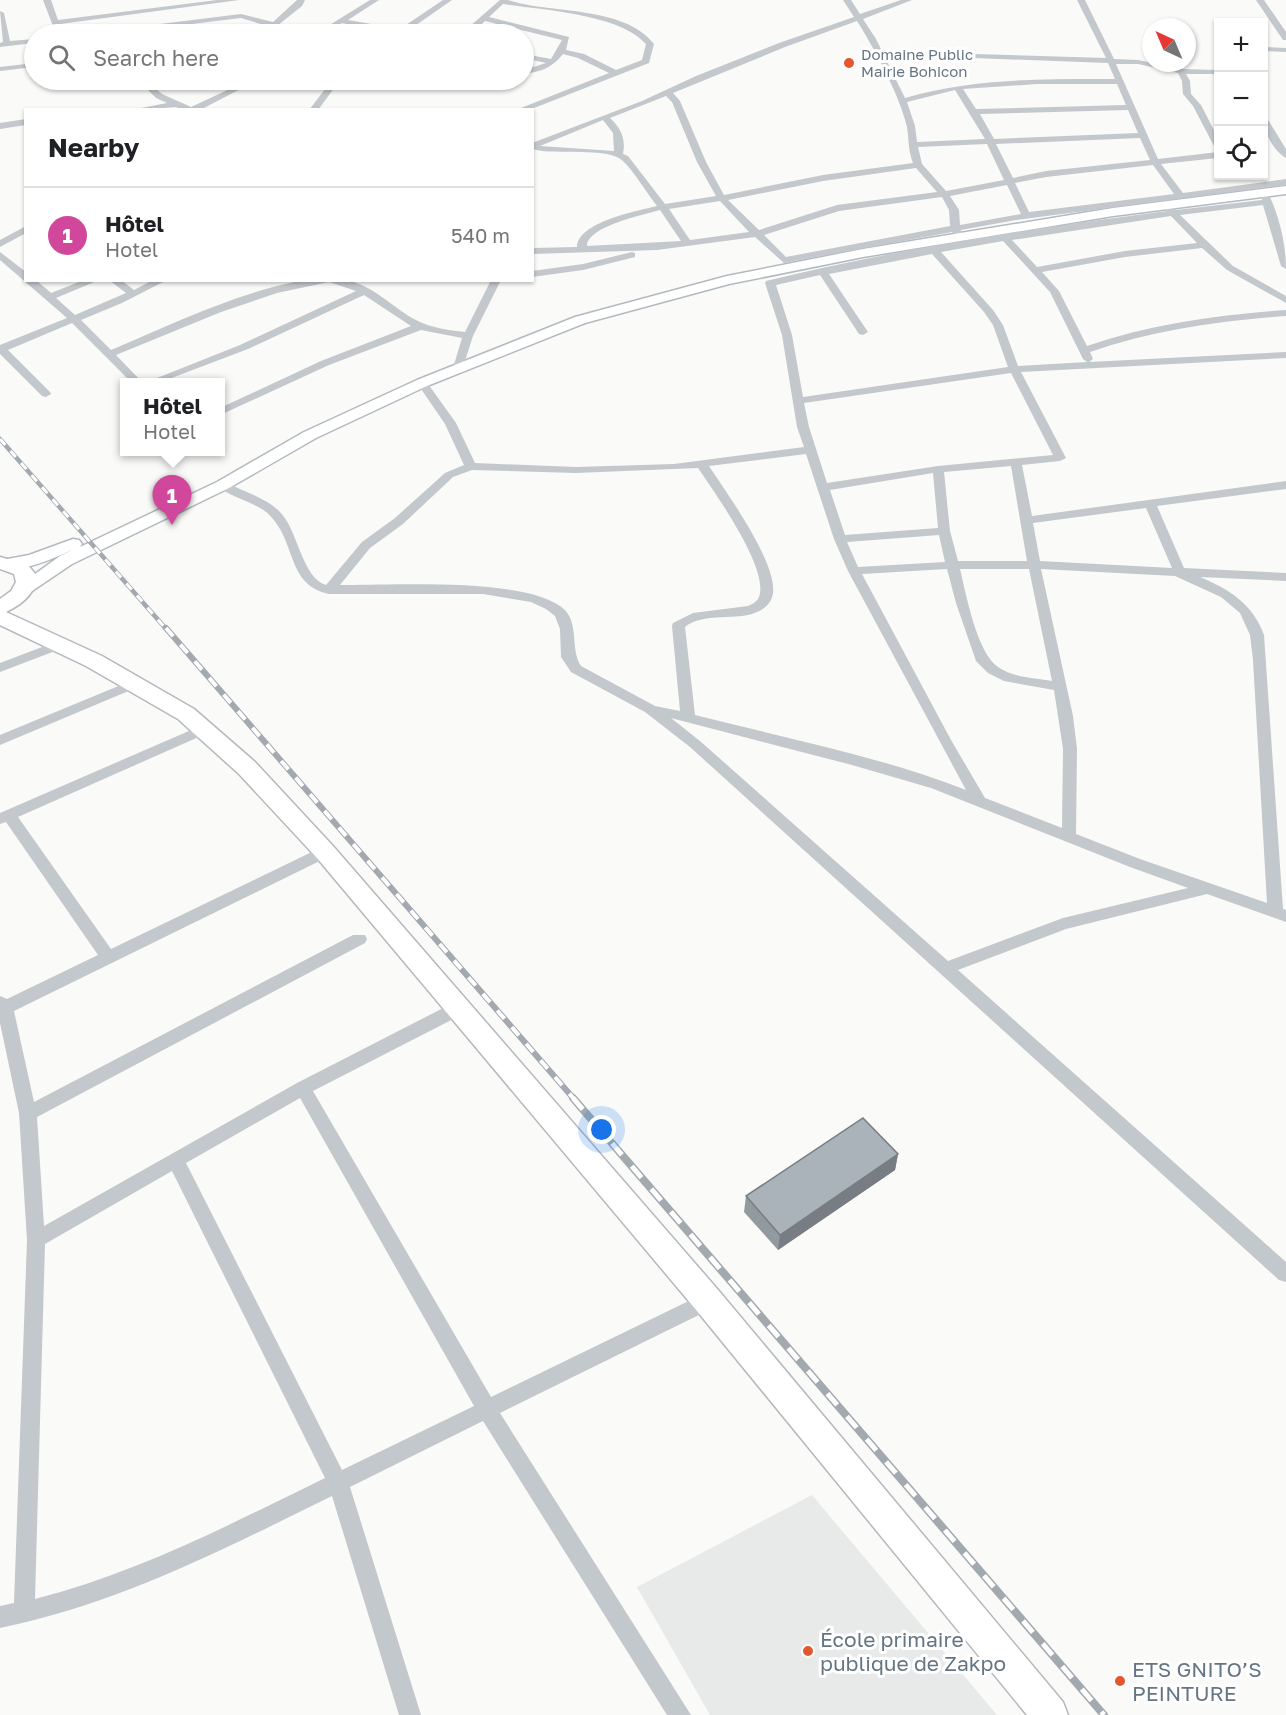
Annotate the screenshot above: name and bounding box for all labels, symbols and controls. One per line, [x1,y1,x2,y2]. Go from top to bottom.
north arrow [1142,18,1196,72]
map controls [1214,18,1268,180]
button: + [1214,18,1268,72]
search box [24,24,534,90]
icon: search [45,41,78,74]
text: Search here [93,44,219,71]
place label: Domaine Public Mairie Bohicon [861,45,973,80]
marker: Domaine Public Mairie Bohicon [842,56,856,70]
button: − [1214,72,1268,126]
button: locate [1214,126,1268,180]
text: Nearby [48,132,139,163]
text: Hôtel [105,210,164,237]
text: 1 [62,223,73,247]
text: 540 m [451,223,510,247]
text: Hotel [105,237,158,261]
popup [120,378,225,456]
text: Hôtel [143,392,202,419]
text: Hotel [143,419,196,443]
pin: 1 [152,476,192,525]
your location [587,1115,616,1144]
place label: École primaire publique de Zakpo [820,1626,1006,1676]
marker: École primaire publique de Zakpo [801,1644,815,1658]
place label: ETS GNITO’S PEINTURE [1132,1656,1262,1706]
marker: ETS GNITO’S PEINTURE [1113,1674,1127,1688]

